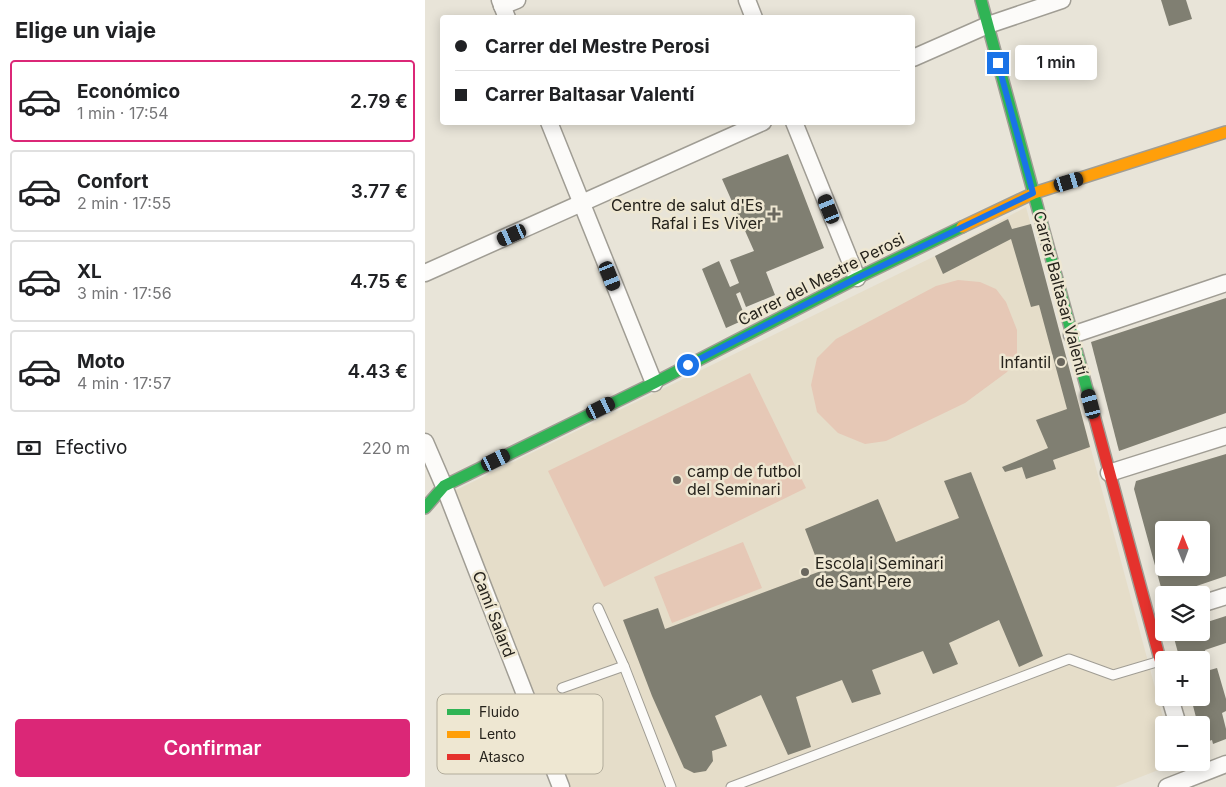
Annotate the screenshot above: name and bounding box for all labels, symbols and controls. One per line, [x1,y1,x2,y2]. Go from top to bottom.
text: Elige un viaje [15,17,156,43]
text: Carrer del Mestre Perosi [485,35,710,58]
callout: 1 min [1015,46,1098,80]
route end [987,52,1009,74]
text: 1 min [1036,52,1076,72]
icon: car [17,79,62,124]
text: Económico [77,80,180,103]
text: Carrer Baltasar Valentí [485,83,694,106]
text: 2.79 € [350,90,408,113]
text: 1 min · 17:54 [77,103,169,123]
icon: car [17,169,62,214]
text: Confort [77,170,148,193]
car [1052,170,1085,194]
text: 3.77 € [351,180,408,203]
car [816,192,841,226]
text: 2 min · 17:55 [77,193,171,213]
place label: Centre de salut d'Es Rafal i Es Viver [611,195,763,233]
marker: Centre de salut d'Es Rafal i Es Viver [767,207,781,221]
street label: Carrer Baltasar Valentí [1029,209,1093,377]
car [495,222,528,248]
street label: Carrer del Mestre Perosi [734,228,908,330]
icon: car [17,259,62,304]
car [597,259,622,293]
text: XL [77,260,102,283]
text: 4.75 € [350,270,408,293]
text: 3 min · 17:56 [77,283,172,303]
icon: car [17,349,62,394]
text: Moto [77,350,125,373]
place label: Infantil [1000,352,1051,372]
route start [677,354,699,376]
marker: Infantil [1055,356,1067,368]
text: 4.43 € [348,360,408,383]
text: 4 min · 17:57 [77,373,171,393]
car [1079,388,1102,420]
car [584,395,617,421]
icon: cash [15,434,43,462]
text: Efectivo [55,436,127,459]
text: 220 m [362,438,410,458]
car [479,447,512,473]
place label: camp de futbol del Seminari [687,461,801,499]
marker: camp de futbol del Seminari [671,474,683,486]
north arrow [1155,521,1210,576]
map controls [1155,521,1210,771]
place label: Escola i Seminari de Sant Pere [815,553,944,591]
marker: Escola i Seminari de Sant Pere [799,566,811,578]
street label: Camí Salard [468,568,520,660]
button: layers [1155,586,1210,641]
button: + [1155,651,1210,706]
legend [437,694,603,774]
text: Fluido [479,703,519,720]
button: − [1155,716,1210,771]
button: Confirmar [15,719,410,777]
text: Lento [479,725,516,742]
text: Atasco [479,748,525,765]

